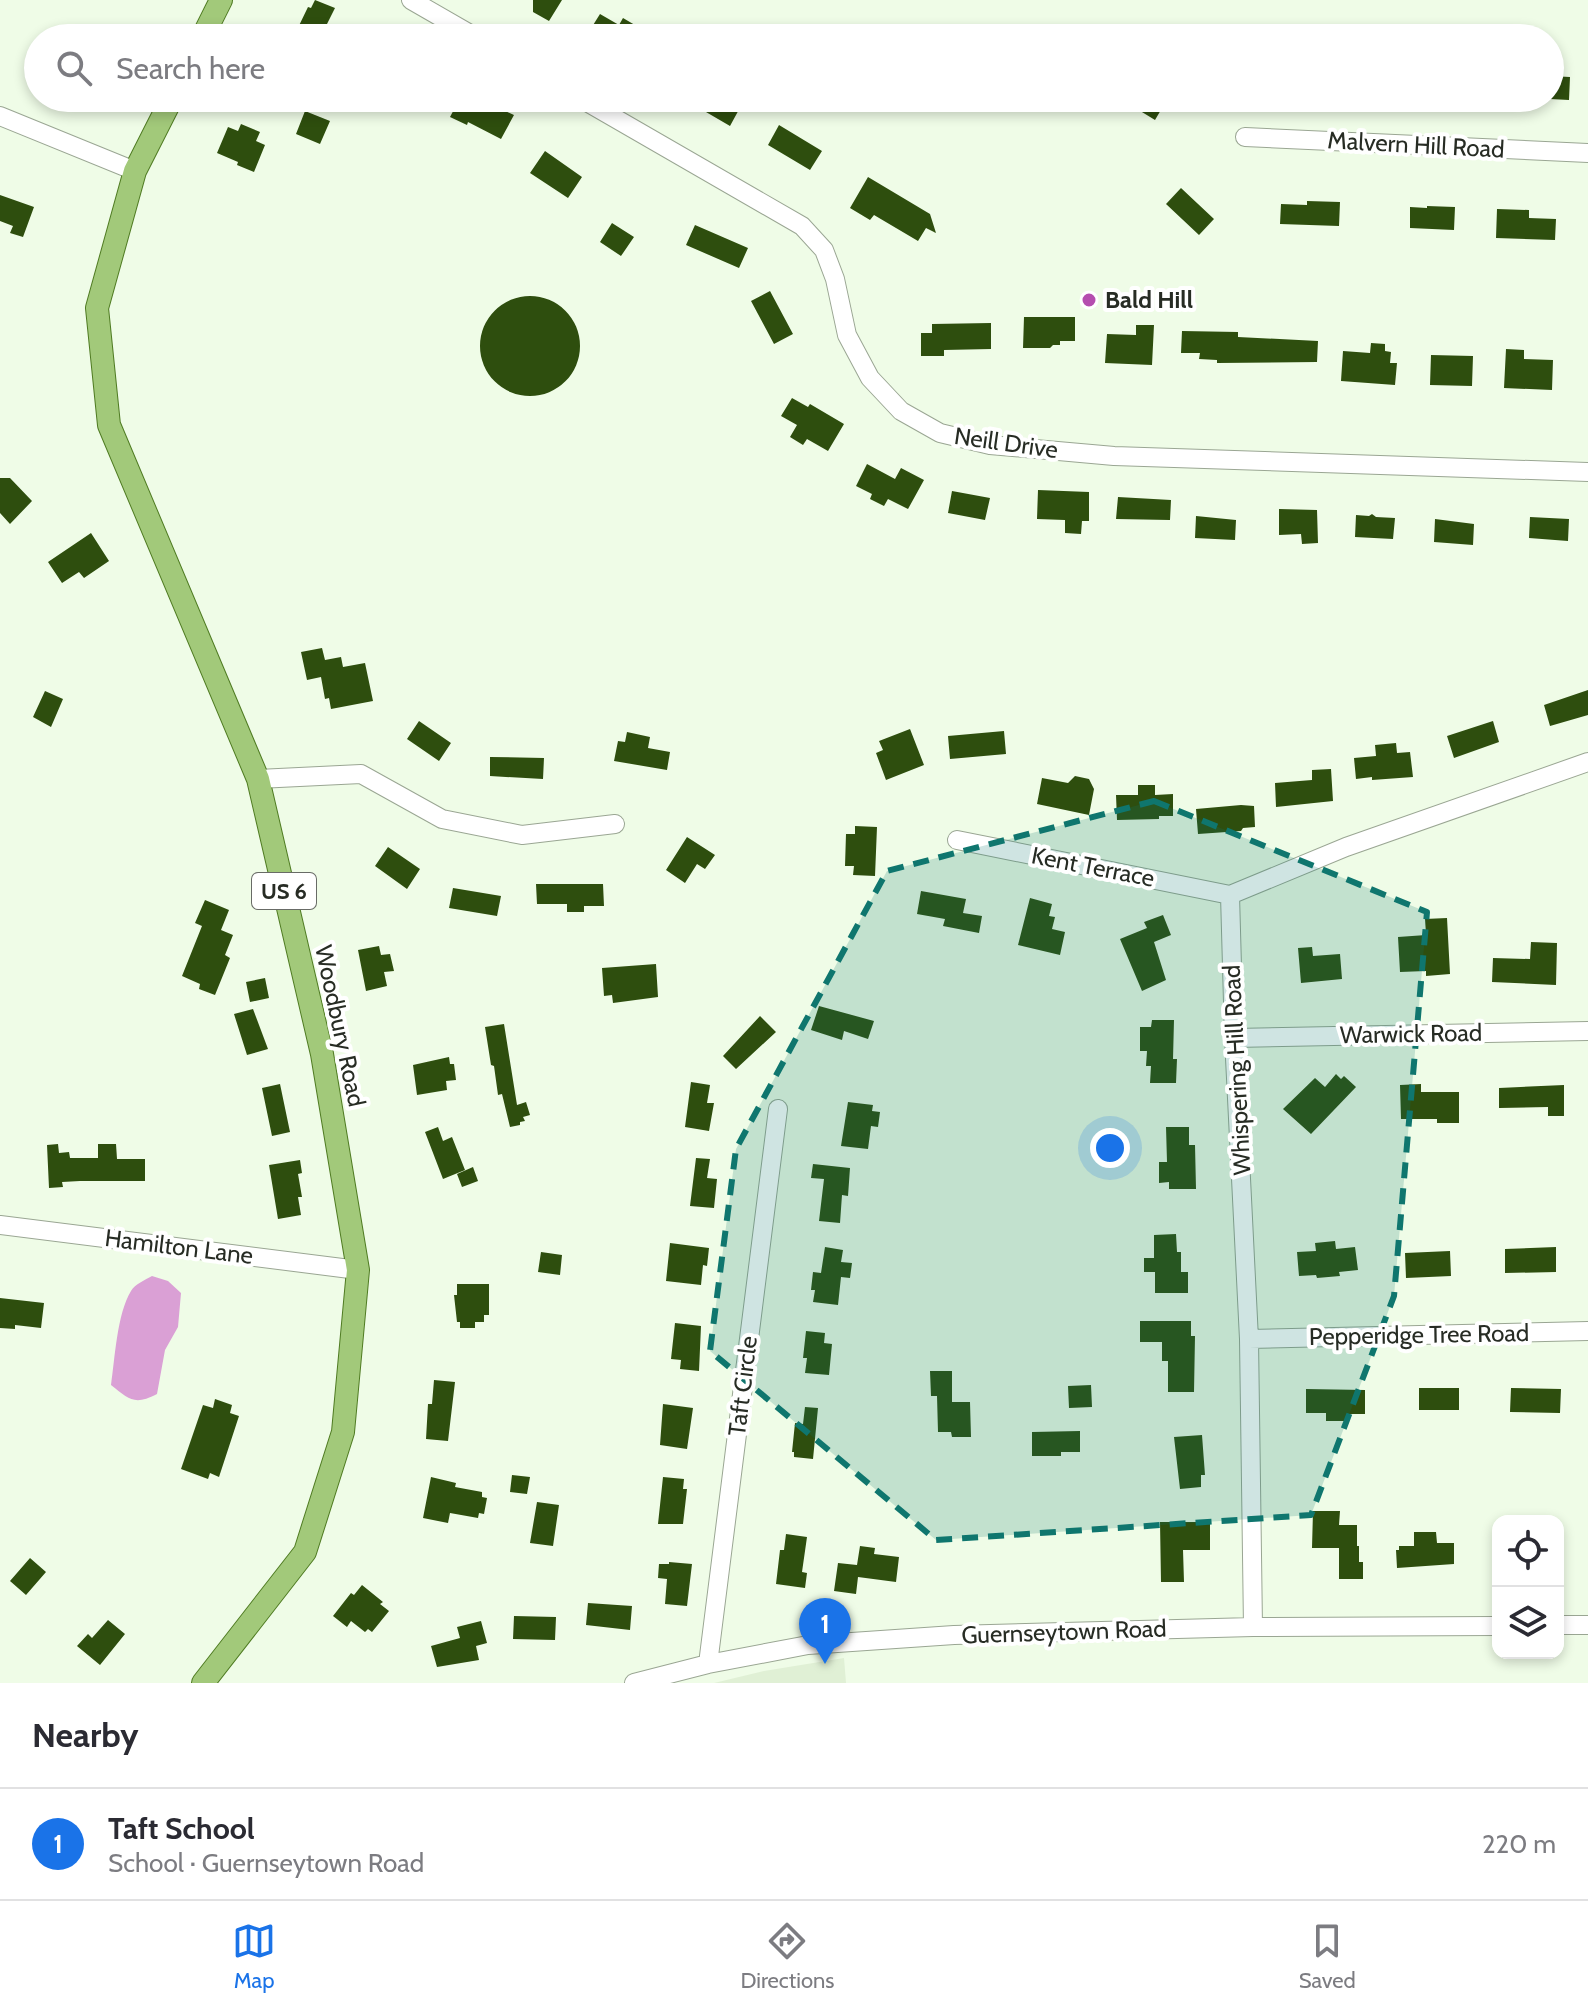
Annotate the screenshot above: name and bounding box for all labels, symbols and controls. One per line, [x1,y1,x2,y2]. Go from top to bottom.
search box [24,24,1564,112]
icon: search [52,46,96,90]
text: Search here [116,50,265,87]
street label: Malvern Hill Road [1327,125,1505,164]
place label: Bald Hill [1105,285,1193,314]
marker: Bald Hill [1080,291,1098,309]
street label: Neill Drive [952,421,1060,464]
street label: Kent Terrace [1029,840,1157,893]
road number: US 6 [252,873,316,909]
street label: Woodbury Road [309,942,372,1109]
street label: Whispering Hill Road [1217,964,1256,1176]
street label: Warwick Road [1340,1018,1482,1049]
your location [1090,1128,1130,1168]
street label: Hamilton Lane [103,1223,255,1270]
street label: Pepperidge Tree Road [1309,1318,1529,1351]
street label: Taft Circle [722,1334,763,1438]
map controls [1492,1515,1564,1659]
button: locate [1492,1515,1564,1587]
button: layers [1492,1587,1564,1659]
pin: 1 [799,1598,851,1664]
street label: Guernseytown Road [961,1613,1167,1650]
text: Nearby [32,1714,139,1756]
text: Taft School [108,1810,255,1847]
text: 1 [53,1828,63,1860]
text: 220 m [1482,1828,1556,1860]
text: School · Guernseytown Road [108,1847,424,1879]
tab: Map [232,1919,276,1994]
tab: Directions [740,1919,834,1994]
tab: Saved [1299,1919,1356,1994]

